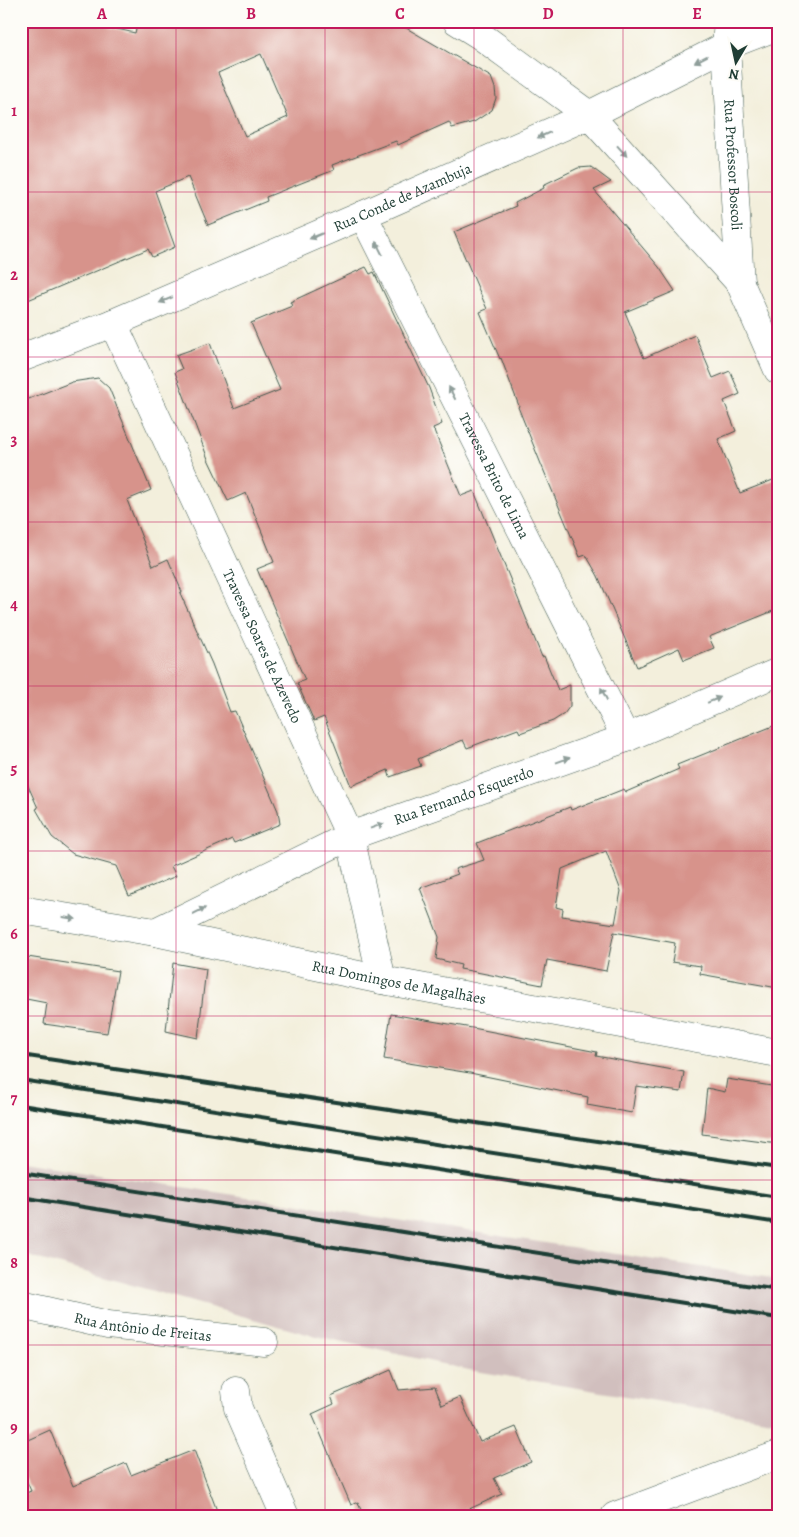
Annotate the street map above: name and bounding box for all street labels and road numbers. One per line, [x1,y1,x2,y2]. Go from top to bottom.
street label: Rua Professor Boscoli [719,98,747,231]
street label: Rua Conde de Azambuja [330,158,475,237]
street label: Travessa Brito de Lima [454,409,534,542]
street label: Travessa Soares de Azevedo [218,566,307,726]
street label: Rua Fernando Esquerdo [391,762,536,830]
street label: Rua Domingos de Magalhães [310,955,488,1009]
street label: Rua Antônio de Freitas [72,1308,213,1346]

